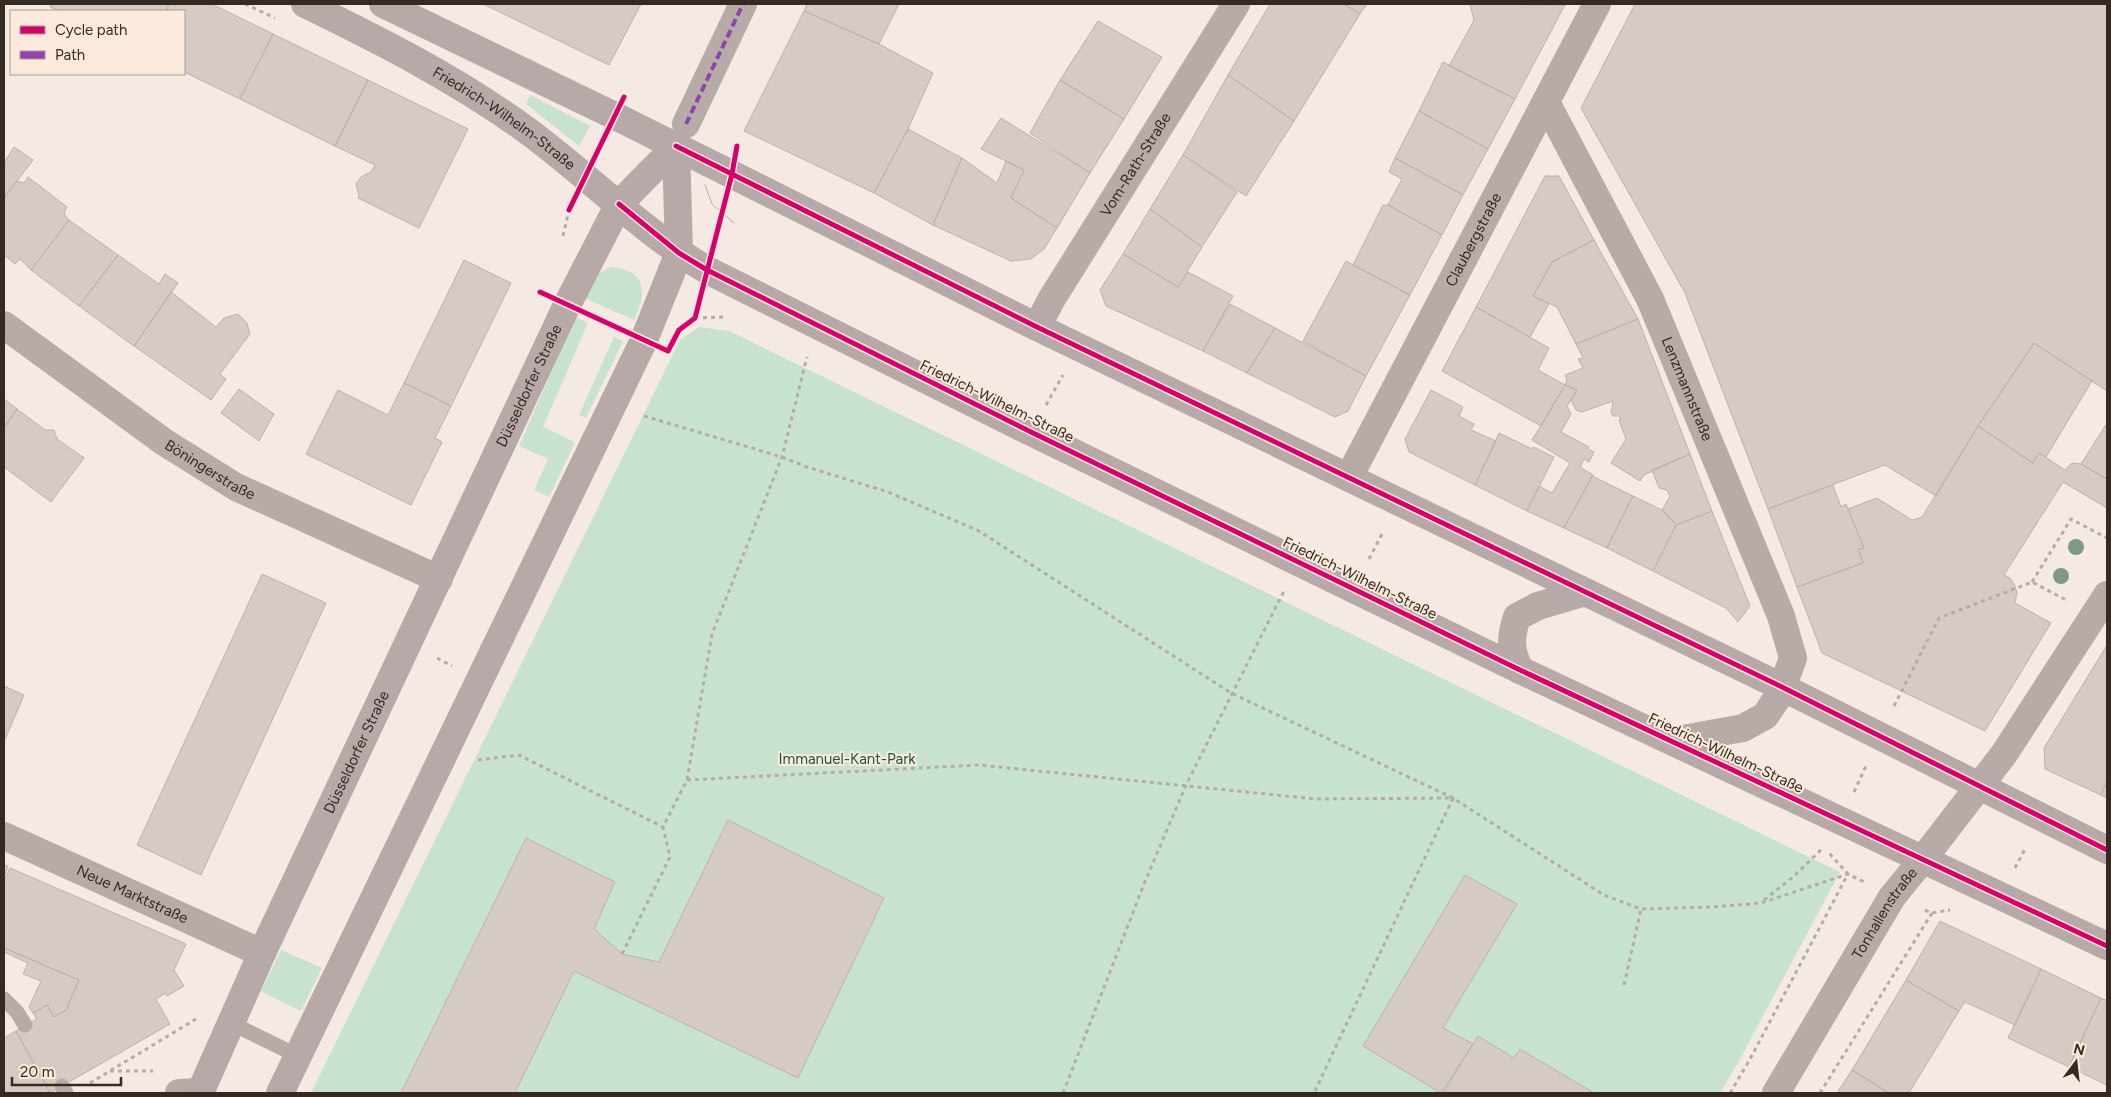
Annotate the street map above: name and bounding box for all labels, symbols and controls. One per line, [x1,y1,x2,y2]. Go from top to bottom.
legend [10,10,185,75]
text: Cycle path [55,21,127,39]
text: Path [55,46,85,64]
street label: Friedrich-Wilhelm-Straße [430,63,579,174]
street label: Vom-Rath-Straße [1096,109,1175,220]
street label: Claubergstraße [1442,190,1505,289]
street label: Düsseldorfer Straße [492,322,566,450]
street label: Lenzmannstraße [1658,334,1717,444]
street label: Friedrich-Wilhelm-Straße [917,356,1077,446]
street label: Böningerstraße [161,436,258,503]
street label: Friedrich-Wilhelm-Straße [1280,533,1440,623]
street label: Düsseldorfer Straße [320,688,393,817]
street label: Friedrich-Wilhelm-Straße [1646,709,1806,797]
park label: Immanuel-Kant-Park [778,750,916,768]
street label: Neue Marktstraße [74,861,191,927]
street label: Tonhallenstraße [1848,864,1921,962]
north arrow [2051,1037,2101,1087]
text: N [2072,1040,2087,1060]
scale bar [12,1054,121,1086]
text: 20 m [20,1063,54,1081]

